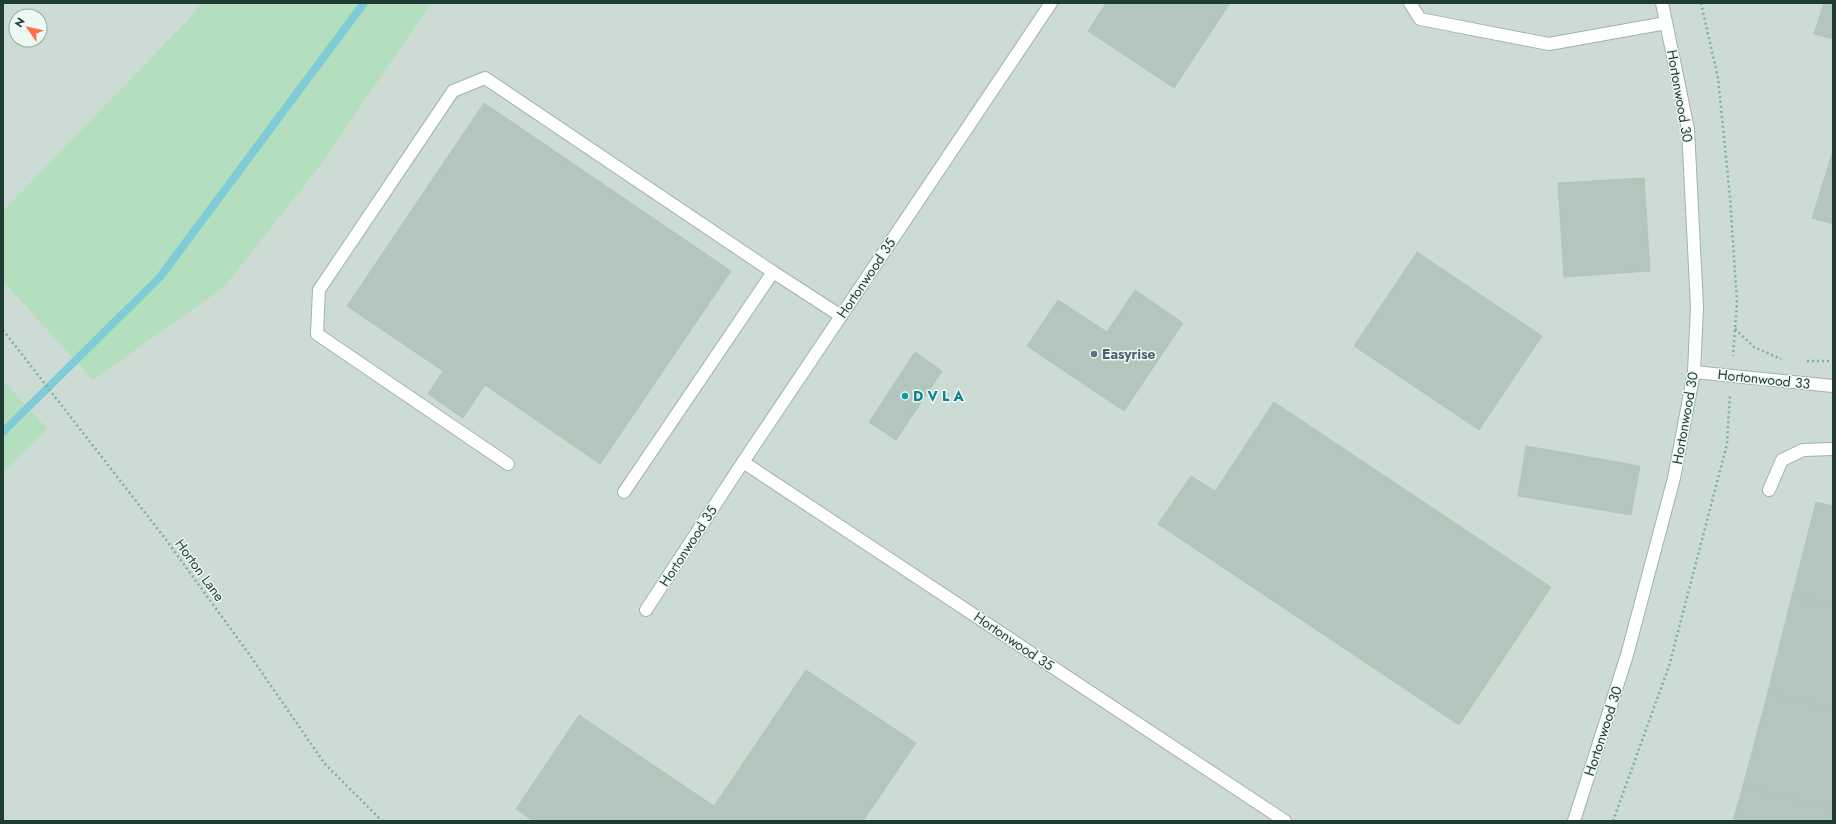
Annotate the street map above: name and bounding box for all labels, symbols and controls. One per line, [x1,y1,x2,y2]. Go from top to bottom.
north arrow [8,8,48,48]
text: N [11,14,29,31]
street label: Hortonwood 30 [1662,48,1698,144]
street label: Hortonwood 35 [832,234,900,322]
place label: Easyrise [1102,344,1156,364]
marker: Easyrise [1089,349,1099,359]
street label: Hortonwood 33 [1717,364,1812,394]
street label: Hortonwood 30 [1667,370,1703,466]
place label: D V L A [913,386,965,406]
marker: D V L A [900,391,910,401]
street label: Hortonwood 35 [654,501,722,590]
street label: Horton Lane [171,535,229,605]
street label: Hortonwood 35 [970,607,1058,675]
street label: Hortonwood 30 [1579,683,1627,779]

